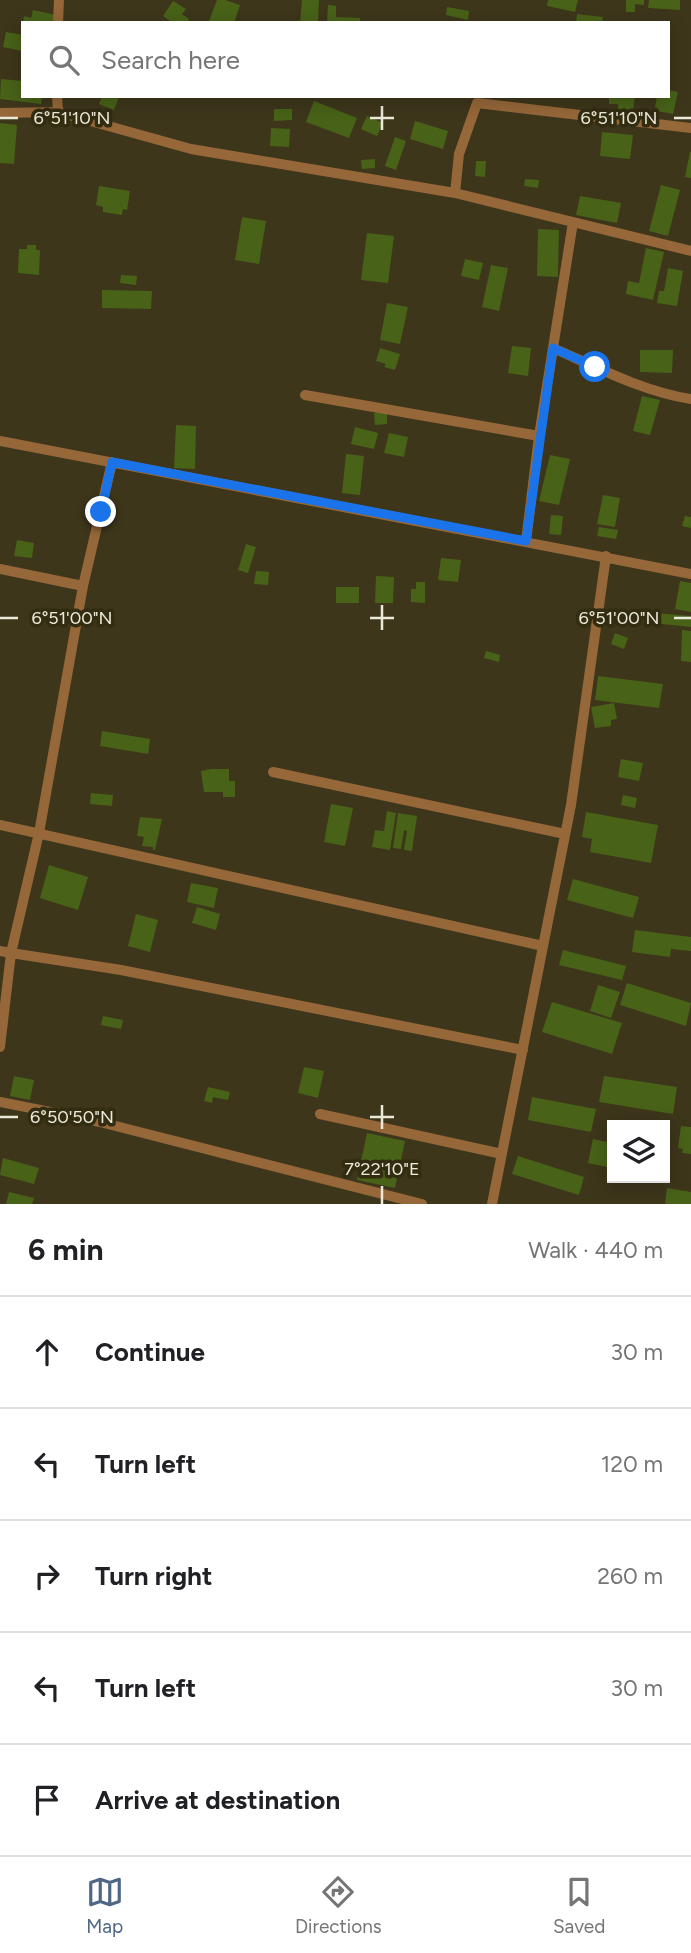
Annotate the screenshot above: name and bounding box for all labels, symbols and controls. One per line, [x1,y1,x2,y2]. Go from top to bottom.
search box [21,21,670,98]
icon: search [45,41,83,79]
text: Search here [101,44,240,76]
text: 6°51'10"N [34,107,110,129]
text: 6°51'10"N [581,107,657,129]
route start [579,351,610,382]
route end [85,496,116,527]
text: 6°51'00"N [32,607,112,629]
text: 6°51'00"N [579,607,659,629]
text: 6°50'50"N [30,1106,114,1128]
map controls [607,1120,670,1183]
button: layers [607,1120,670,1183]
text: 7°22'10"E [344,1158,420,1180]
text: 6 min [28,1231,104,1268]
text: Walk · 440 m [528,1236,663,1264]
icon: ahead [28,1333,66,1371]
text: Continue [95,1336,205,1368]
text: 30 m [610,1338,663,1366]
icon: left [28,1445,66,1483]
text: Turn left [95,1448,196,1480]
text: 120 m [601,1450,663,1478]
icon: right [28,1557,66,1595]
text: Turn right [95,1560,212,1592]
text: 260 m [597,1562,663,1590]
icon: left [28,1669,66,1707]
text: Turn left [95,1672,196,1704]
text: 30 m [610,1674,663,1702]
icon: arrive [28,1781,66,1819]
text: Arrive at destination [95,1784,340,1816]
tab: Map [86,1873,124,1938]
tab: Directions [295,1873,382,1938]
tab: Saved [553,1873,605,1938]

